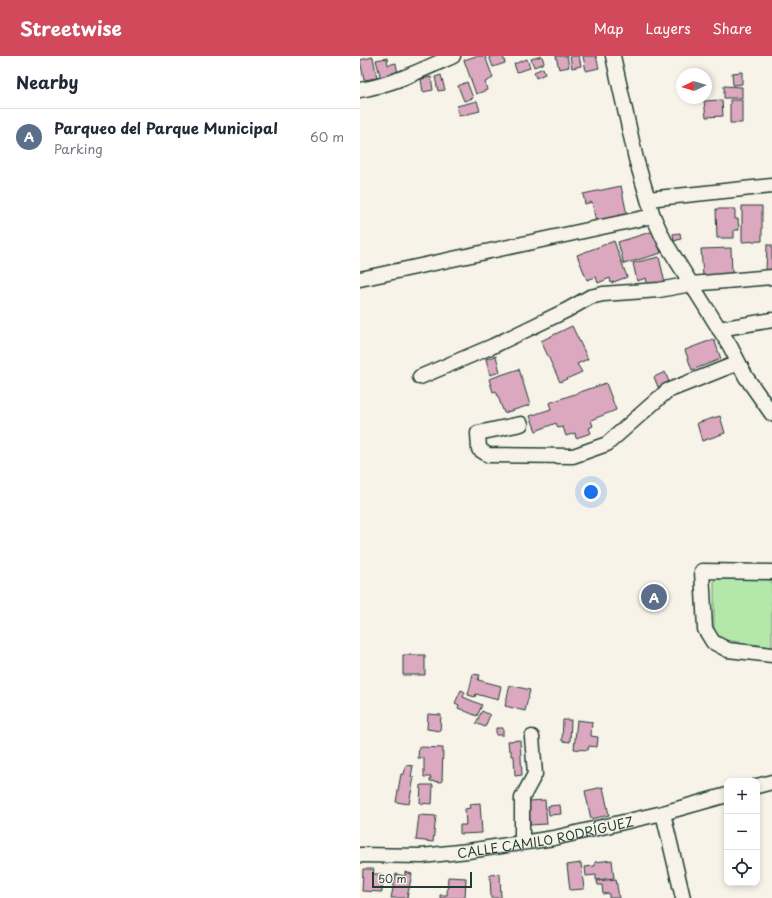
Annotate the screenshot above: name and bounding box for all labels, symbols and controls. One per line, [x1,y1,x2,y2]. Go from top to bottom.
text: Streetwise [20,14,122,42]
text: Map [594,18,624,39]
text: Layers [646,18,691,39]
text: Share [713,18,752,39]
north arrow [676,68,712,104]
text: Nearby [16,69,78,95]
text: Parqueo del Parque Municipal [54,116,278,139]
text: A [24,127,34,146]
text: 60 m [310,127,344,146]
text: Parking [54,139,103,158]
your location [581,482,601,502]
pin: A [641,582,667,612]
map controls [724,778,760,886]
button: + [724,778,760,814]
street label: CALLE CAMILO RODRÍGUEZ [456,811,636,862]
button: − [724,814,760,850]
button: locate [724,850,760,886]
scale bar [372,870,472,889]
text: 50 m [378,870,407,887]

